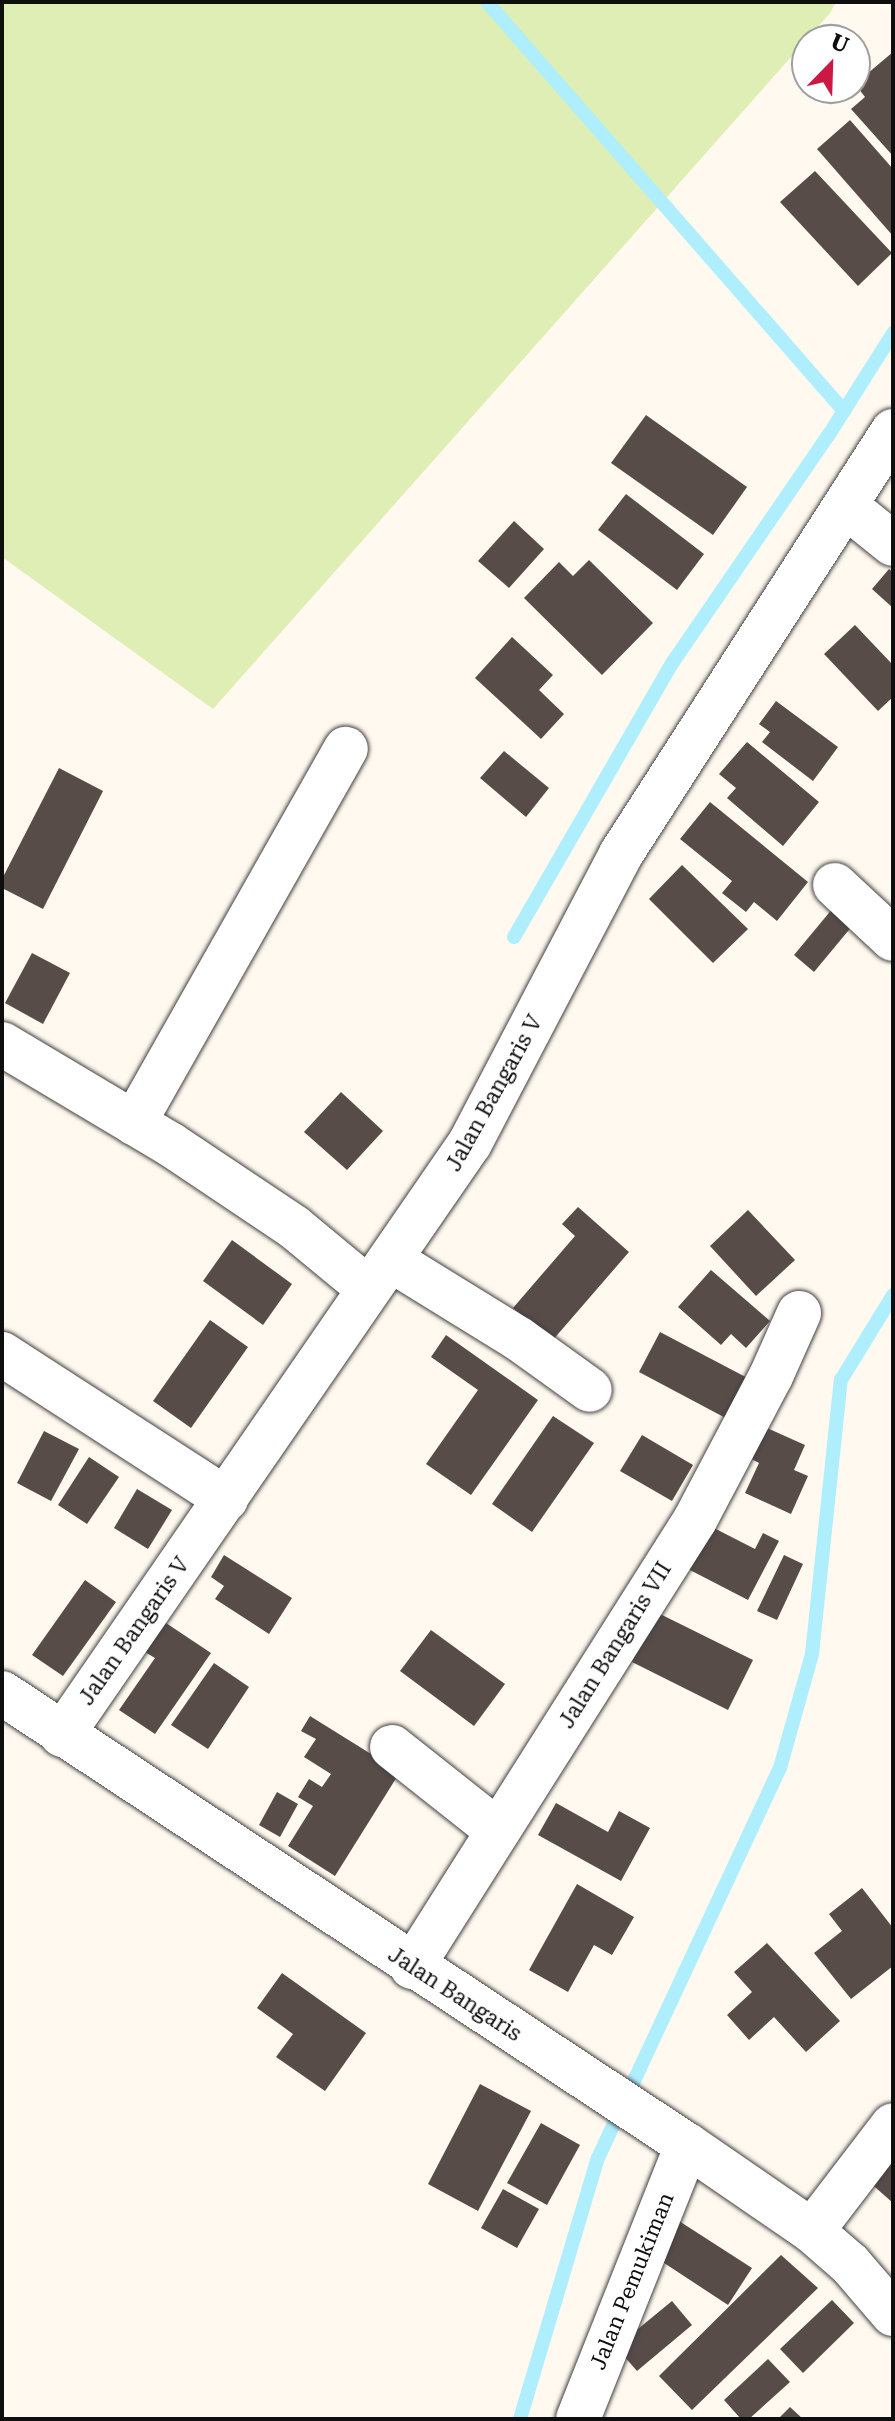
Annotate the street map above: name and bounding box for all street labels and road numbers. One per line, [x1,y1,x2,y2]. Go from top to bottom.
street label: Jalan Bangaris V [440,1010,548,1176]
street label: Jalan Bangaris V [73,1552,195,1710]
street label: Jalan Bangaris VII [553,1557,677,1733]
street label: Jalan Bangaris [383,1941,527,2047]
street label: Jalan Pemukiman [584,2189,680,2373]

